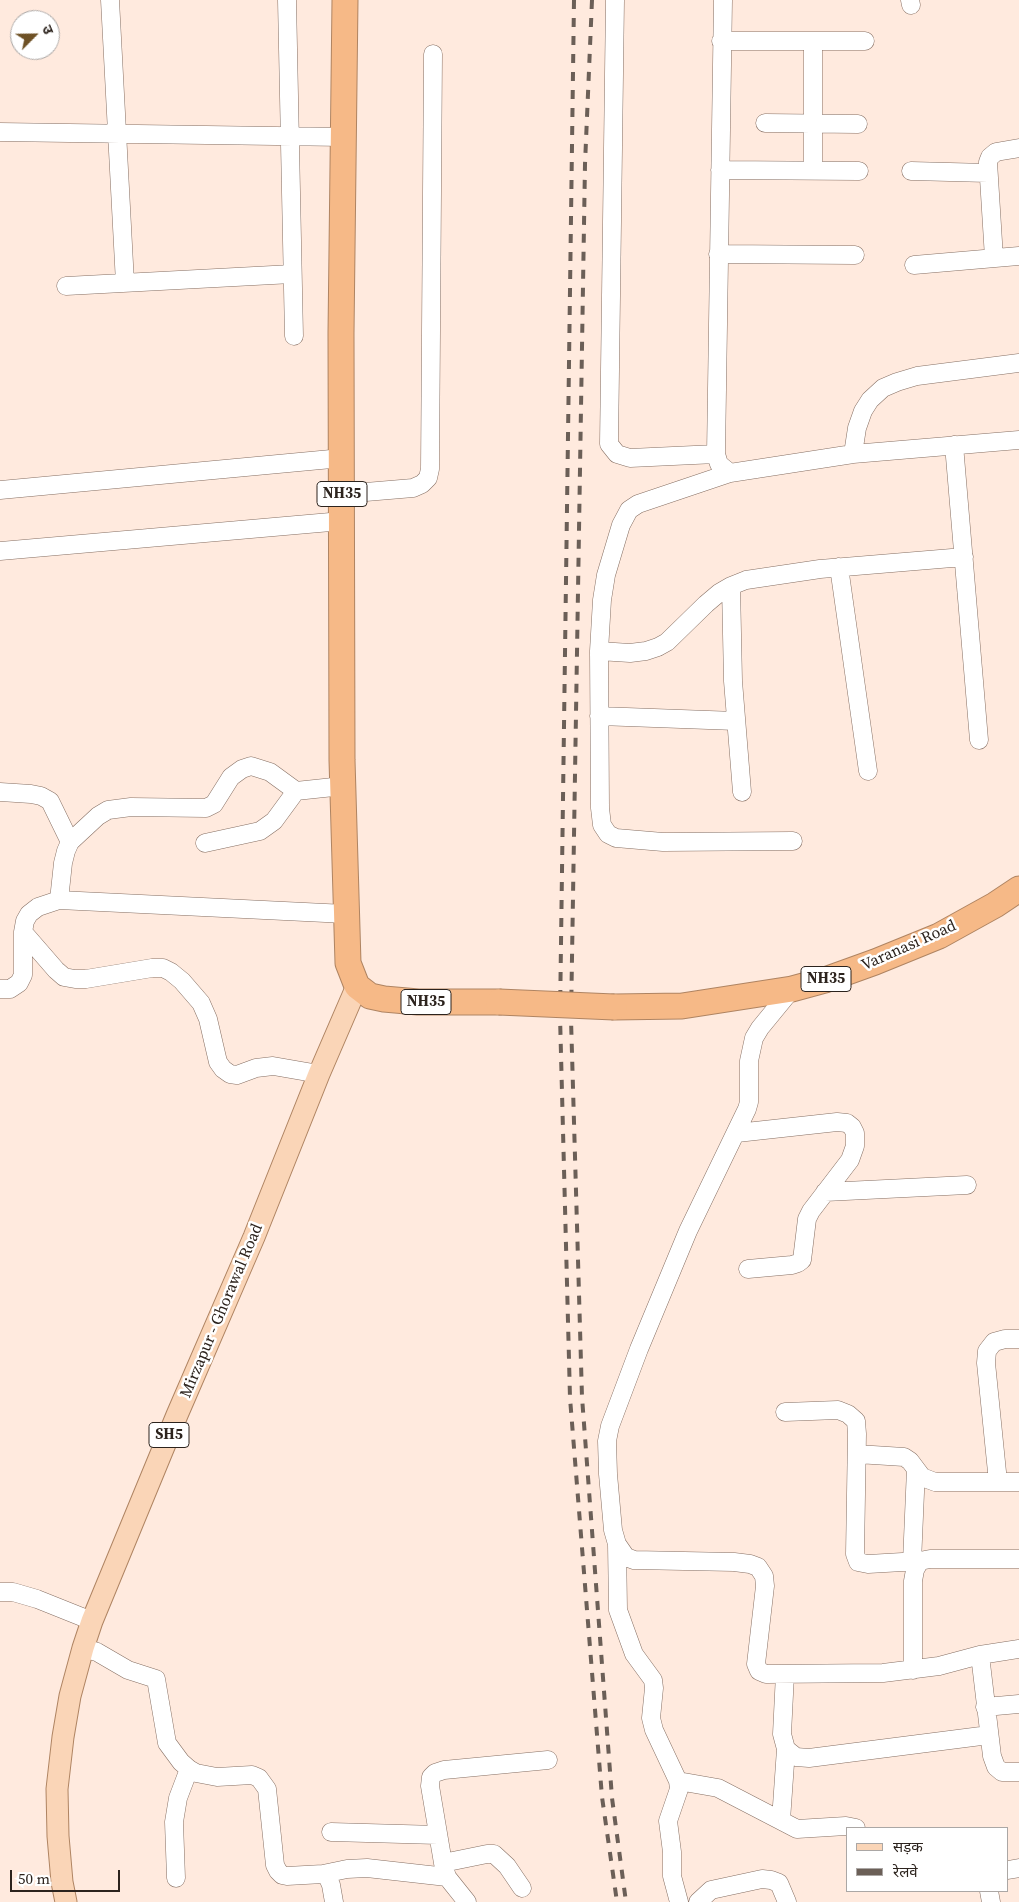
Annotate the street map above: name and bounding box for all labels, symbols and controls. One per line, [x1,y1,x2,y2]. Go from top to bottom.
north arrow [10,10,60,60]
text: उ [37,22,59,37]
road number: NH35 [317,482,367,506]
street label: Varanasi Road [859,917,959,975]
road number: NH35 [801,966,851,992]
road number: NH35 [401,990,451,1014]
street label: Mirzapur - Ghorawal Road [177,1221,267,1401]
road number: SH5 [149,1422,189,1448]
legend [846,1827,1009,1892]
text: सड़क [893,1836,923,1857]
scale bar [12,1860,122,1892]
text: रेलवे [893,1861,918,1882]
text: 50 m [18,1868,50,1889]

